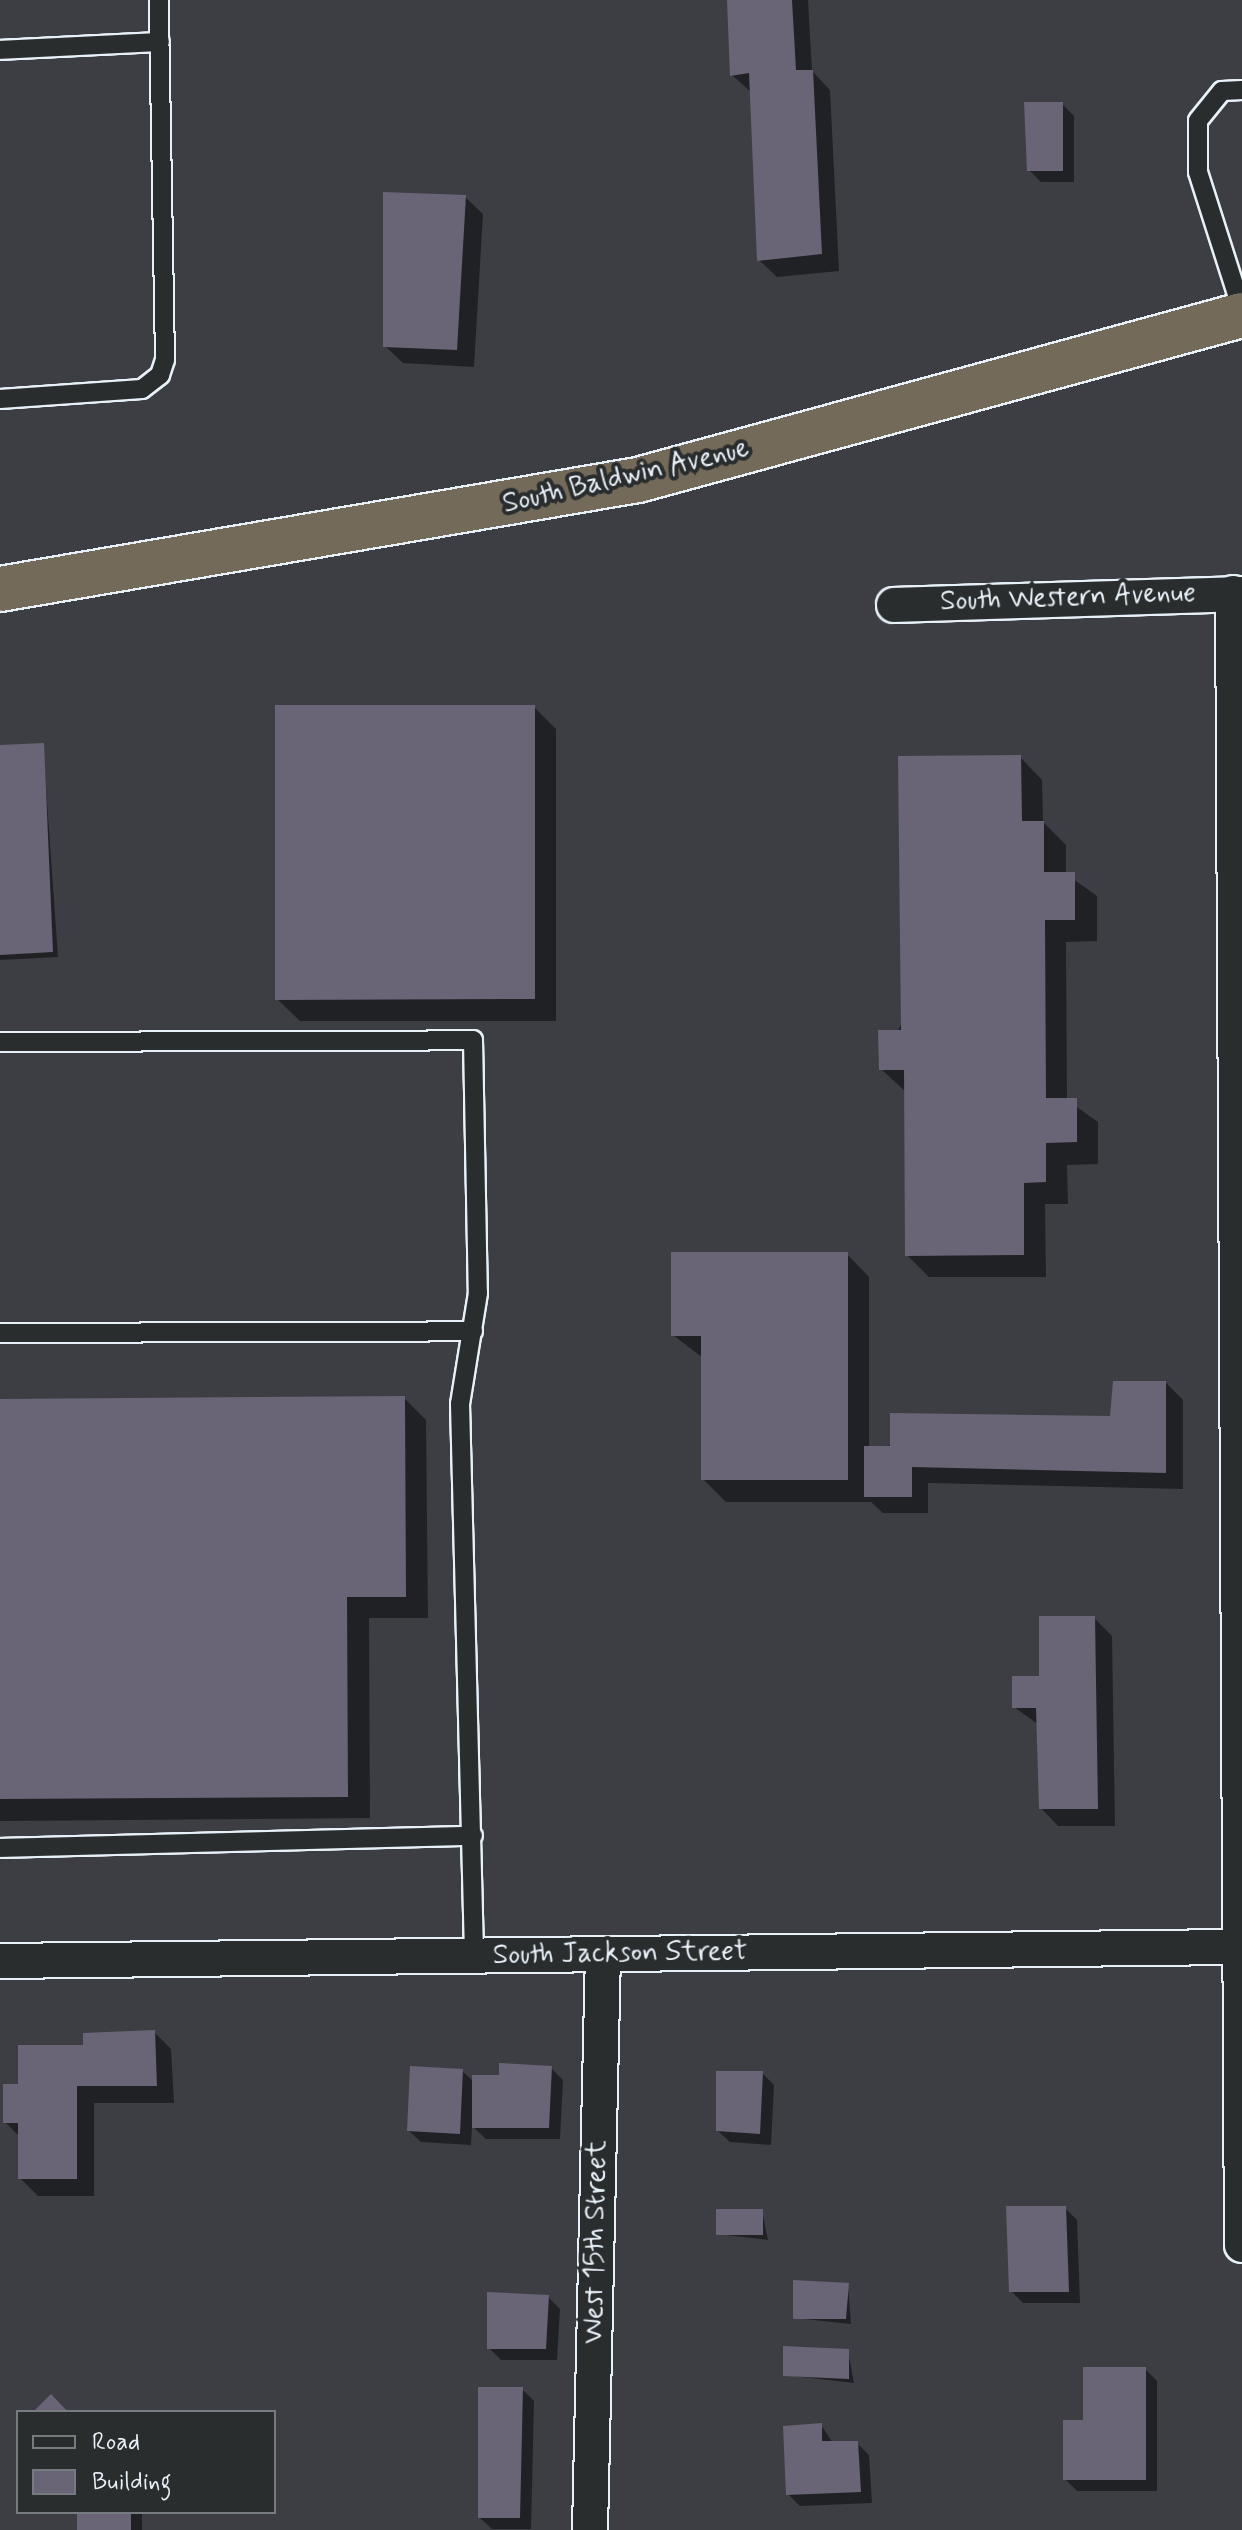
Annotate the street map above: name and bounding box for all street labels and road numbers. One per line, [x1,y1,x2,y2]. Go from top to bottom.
street label: South Baldwin Avenue [496,432,756,522]
street label: South Western Avenue [937,577,1199,619]
street label: South Jackson Street [493,1935,747,1973]
street label: West 15th Street [577,2140,615,2344]

